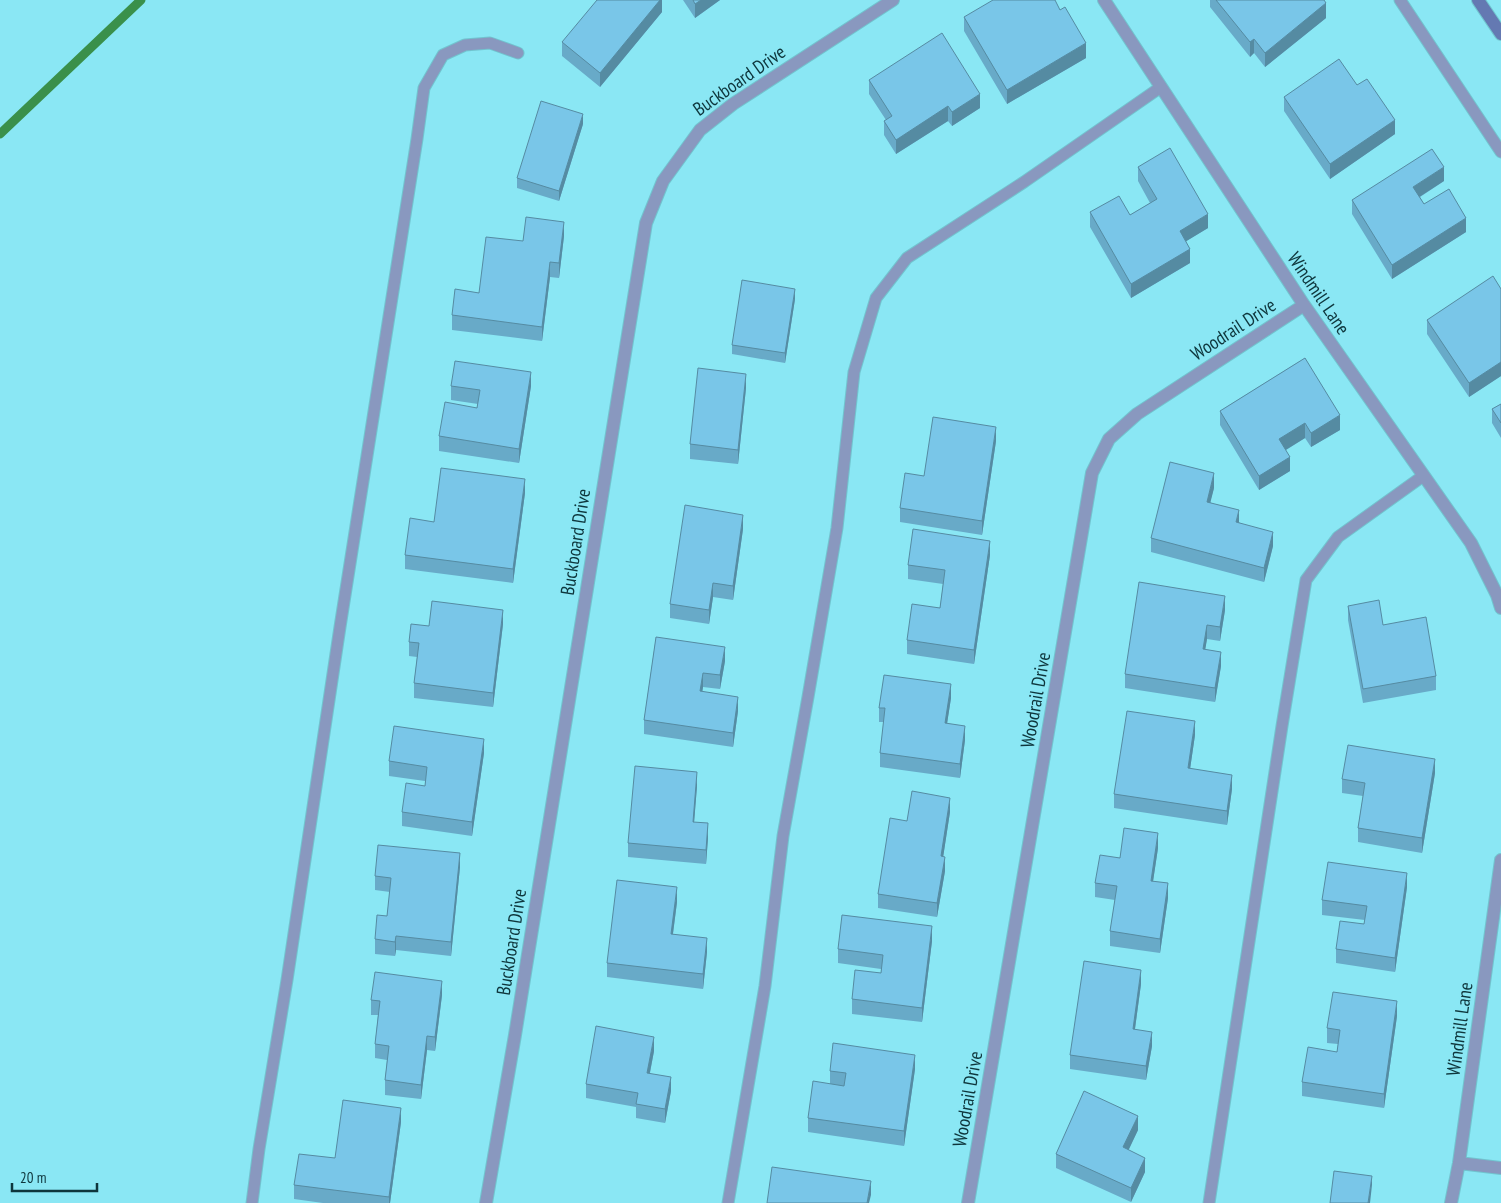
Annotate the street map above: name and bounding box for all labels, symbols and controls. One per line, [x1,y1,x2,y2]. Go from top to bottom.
street label: Buckboard Drive [688,39,790,121]
street label: Windmill Lane [1283,247,1355,339]
street label: Woodrail Drive [1186,293,1280,365]
street label: Buckboard Drive [555,487,595,597]
street label: Woodrail Drive [1015,650,1055,750]
street label: Buckboard Drive [491,887,531,997]
street label: Windmill Lane [1441,981,1477,1077]
street label: Woodrail Drive [947,1049,987,1149]
scale bar [12,1160,98,1192]
text: 20 m [20,1168,46,1187]

